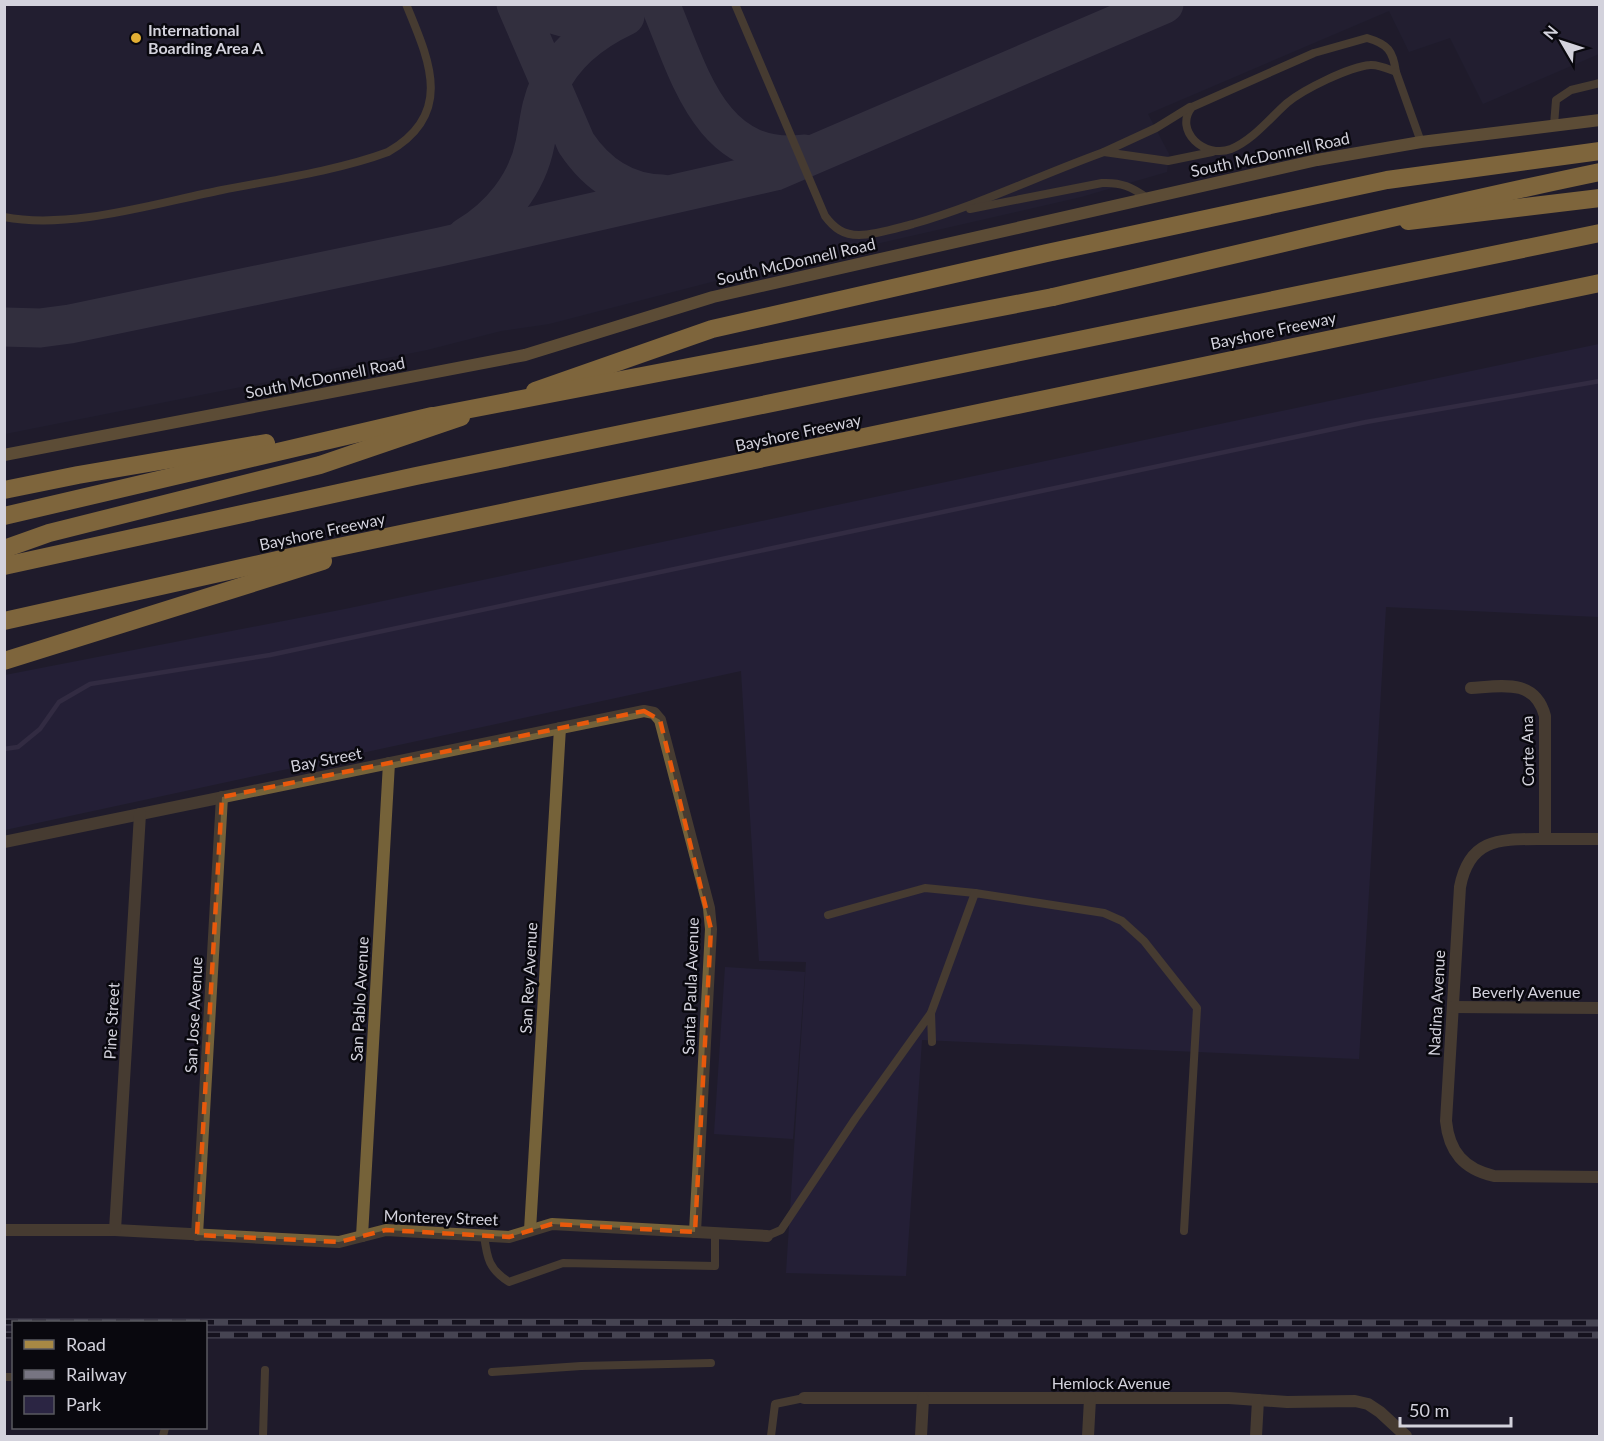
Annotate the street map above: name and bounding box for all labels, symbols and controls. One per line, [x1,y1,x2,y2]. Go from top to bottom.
north arrow [1532,12,1592,72]
place label: International Boarding Area A [148,20,264,57]
text: N [1539,21,1561,43]
marker: International Boarding Area A [129,31,143,45]
street label: South McDonnell Road [1189,128,1351,180]
street label: South McDonnell Road [715,234,877,288]
street label: Bayshore Freeway [1208,307,1338,353]
street label: South McDonnell Road [244,352,406,402]
street label: Bayshore Freeway [733,409,863,455]
street label: Bayshore Freeway [257,508,387,554]
street label: Corte Ana [1517,715,1537,787]
street label: Bay Street [289,743,363,775]
street label: Santa Paula Avenue [678,917,702,1055]
street label: San Rey Avenue [516,922,540,1034]
street label: San Pablo Avenue [346,936,372,1062]
street label: Nadina Avenue [1424,950,1448,1056]
street label: San Jose Avenue [180,956,206,1074]
street label: Pine Street [99,982,123,1060]
street label: Beverly Avenue [1472,982,1580,1001]
street label: Monterey Street [383,1206,499,1229]
legend [12,1321,207,1429]
text: Road [66,1333,106,1355]
text: Railway [66,1363,127,1385]
street label: Hemlock Avenue [1052,1373,1170,1392]
scale bar [1400,1390,1511,1428]
text: Park [66,1393,102,1415]
text: 50 m [1409,1399,1449,1421]

